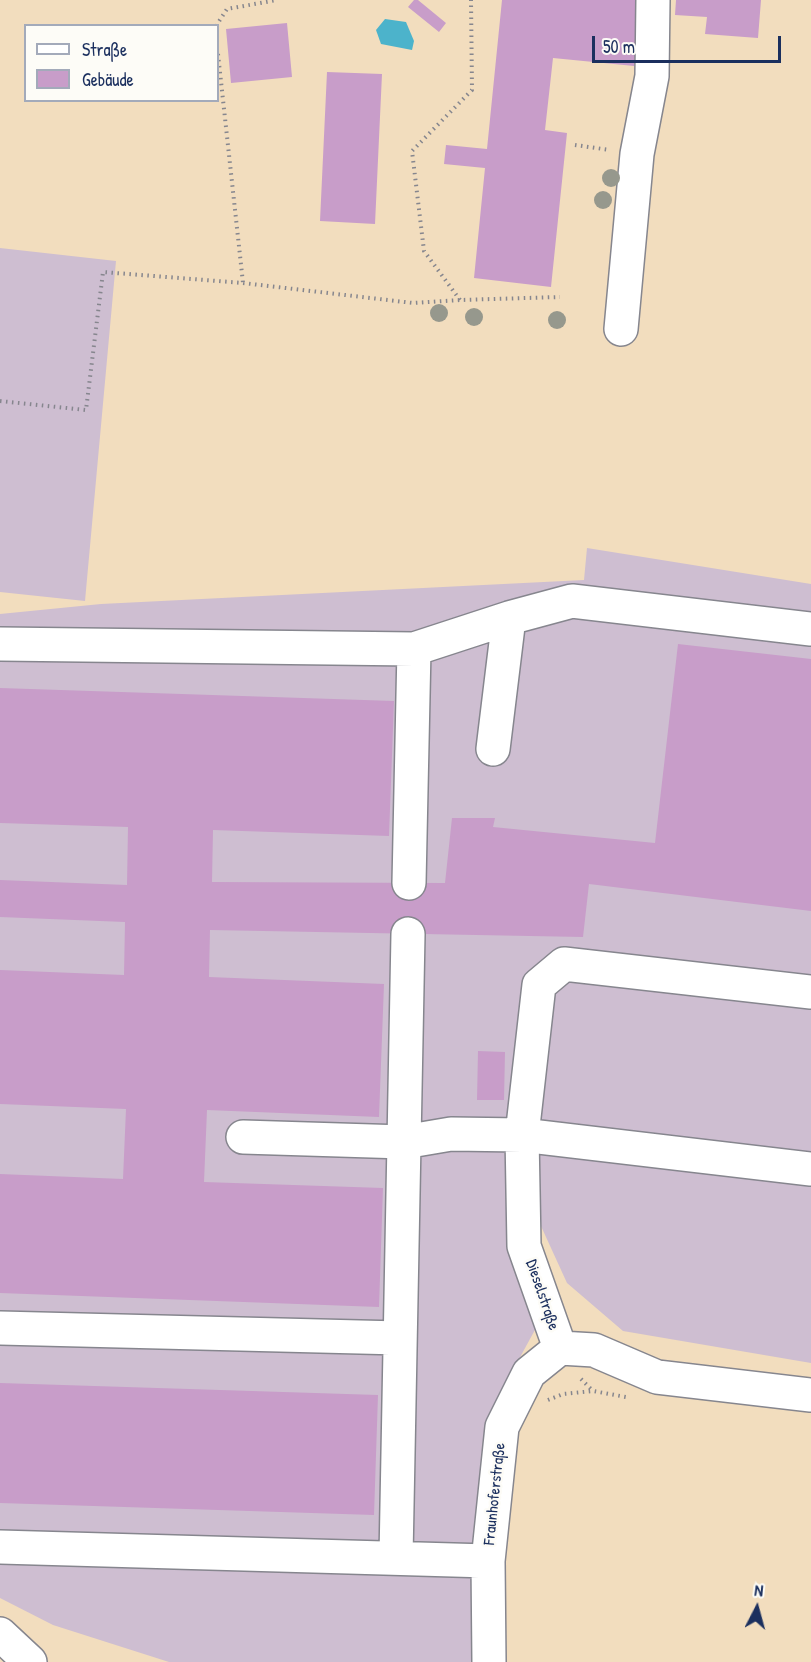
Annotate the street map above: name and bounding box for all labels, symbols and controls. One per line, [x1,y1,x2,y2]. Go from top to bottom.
legend [24,24,219,102]
scale bar [595,24,784,62]
text: 50 m [603,34,635,59]
text: Straße [82,37,127,62]
text: Gebäude [82,67,134,92]
street label: Dieselstraße [521,1257,563,1333]
street label: Fraunhoferstraße [480,1442,510,1546]
north arrow [727,1578,787,1638]
text: N [753,1579,764,1601]

